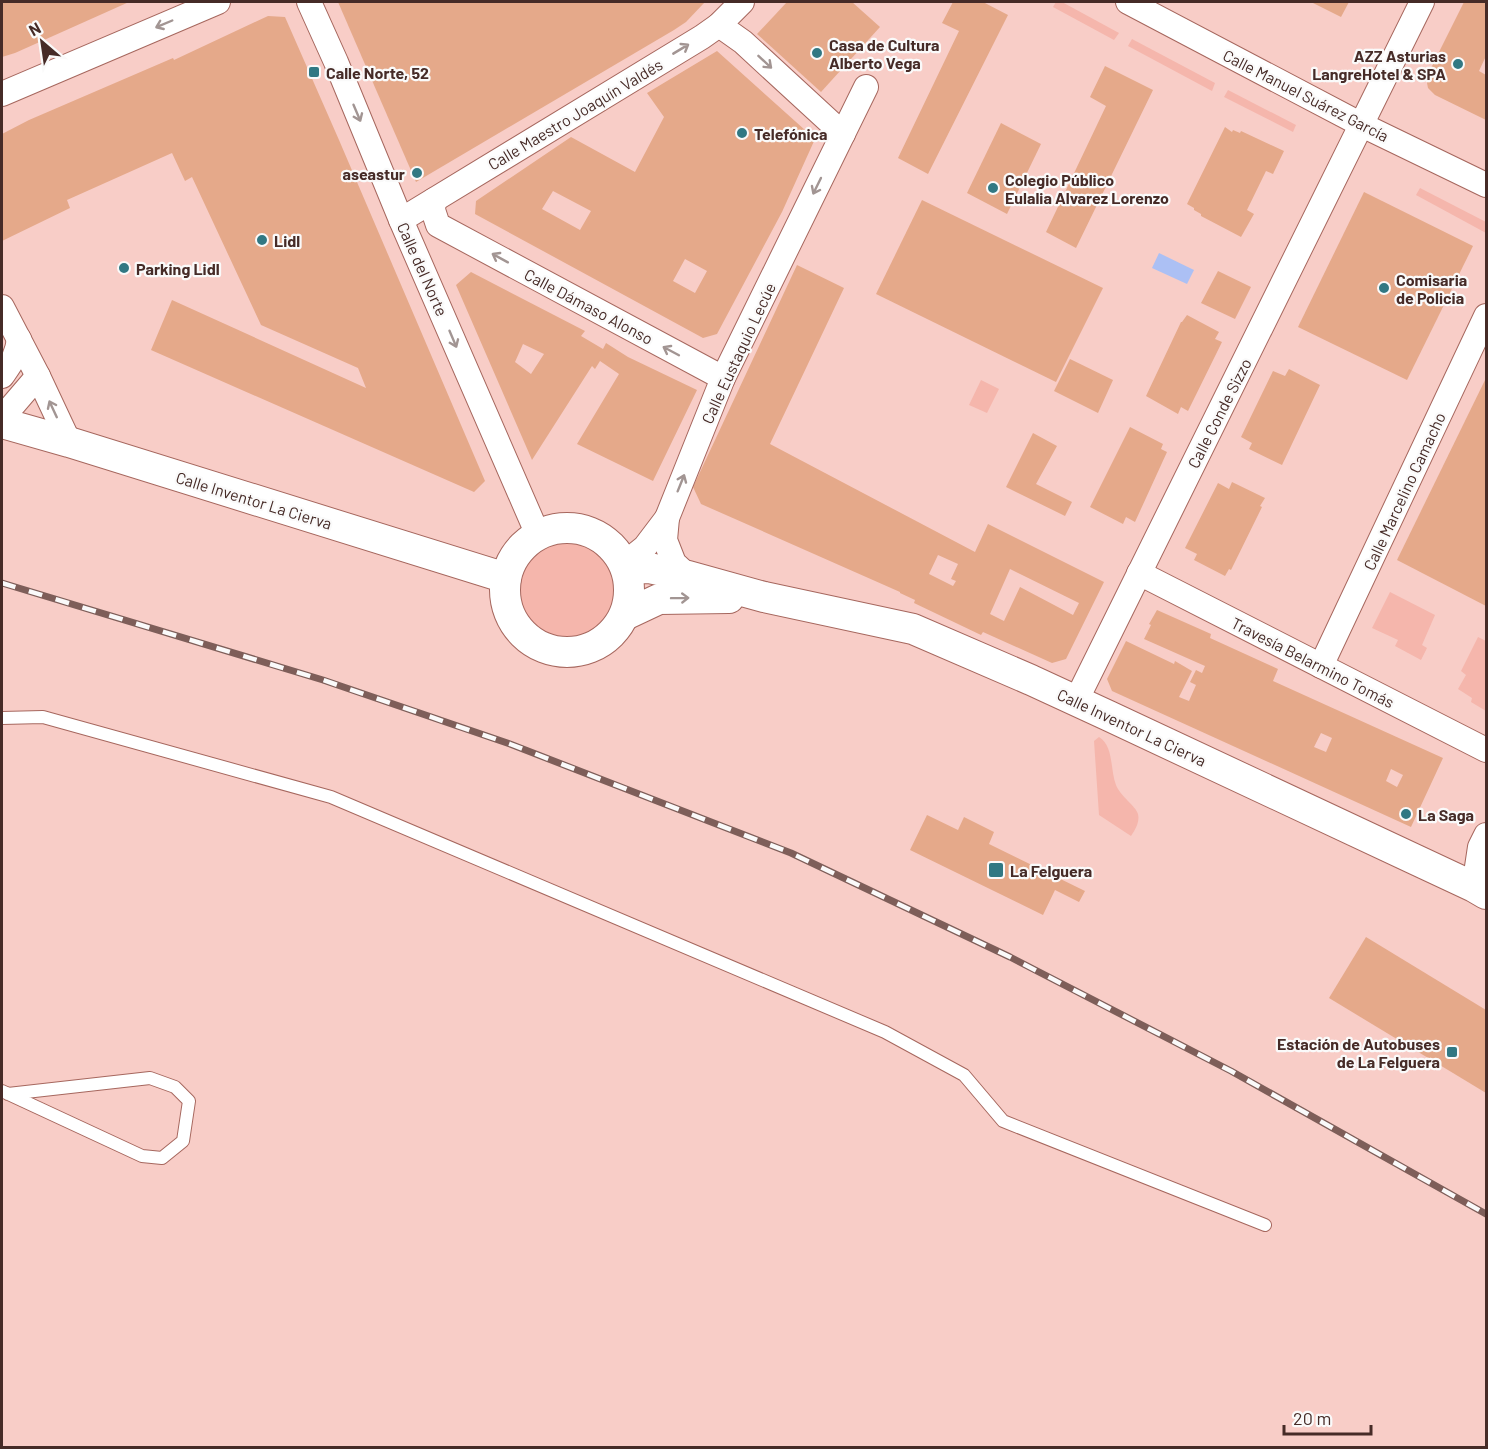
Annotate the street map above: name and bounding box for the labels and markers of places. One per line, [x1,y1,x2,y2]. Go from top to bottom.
place label: Casa de Cultura Alberto Vega [829,35,939,72]
marker: Casa de Cultura Alberto Vega [810,46,824,60]
place label: AZZ Asturias LangreHotel & SPA [1312,46,1446,83]
marker: AZZ Asturias LangreHotel & SPA [1451,57,1465,71]
place label: Calle Norte, 52 [326,63,429,82]
marker: Calle Norte, 52 [307,65,321,79]
place label: Telefónica [754,124,828,143]
marker: Telefónica [735,126,749,140]
place label: aseastur [342,164,405,183]
marker: aseastur [410,166,424,180]
place label: Colegio Público Eulalia Alvarez Lorenzo [1005,170,1169,207]
marker: Colegio Público Eulalia Alvarez Lorenzo [986,181,1000,195]
place label: Lidl [274,231,300,250]
marker: Lidl [255,233,269,247]
place label: Parking Lidl [136,259,220,278]
marker: Parking Lidl [117,261,131,275]
place label: Comisaria de Policia [1396,270,1467,307]
marker: Comisaria de Policia [1377,281,1391,295]
place label: La Saga [1418,805,1474,824]
marker: La Saga [1399,807,1413,821]
marker: La Felguera [987,861,1005,879]
place label: La Felguera [1010,861,1092,880]
place label: Estación de Autobuses de La Felguera [1277,1034,1440,1071]
marker: Estación de Autobuses de La Felguera [1445,1045,1459,1059]

